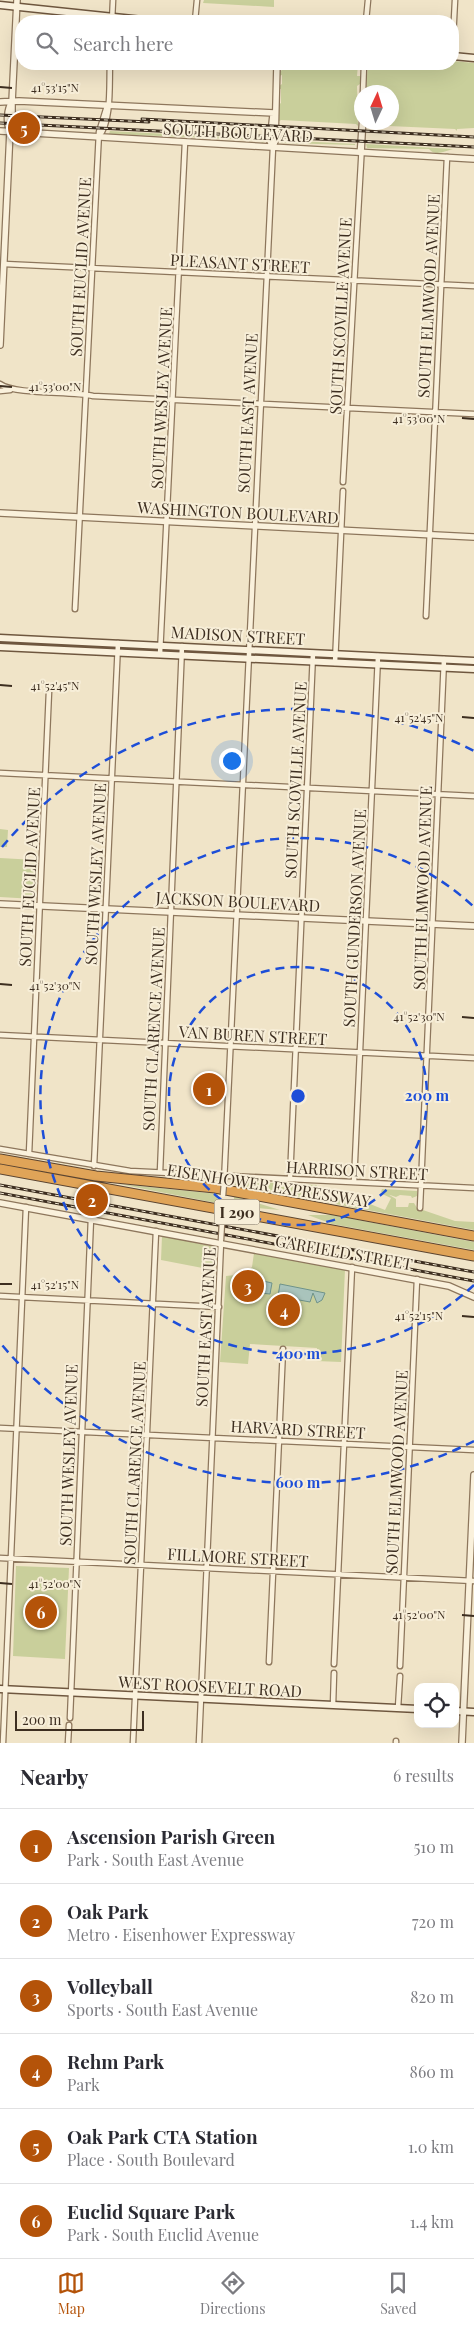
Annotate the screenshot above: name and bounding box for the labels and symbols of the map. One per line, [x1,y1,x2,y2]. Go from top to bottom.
text: 41°53'15"N [31,79,80,95]
north arrow [354,85,399,130]
pin: 5 [8,109,40,147]
street label: SOUTH BOULEVARD [163,118,313,146]
street label: SOUTH EUCLID AVENUE [65,177,95,357]
street label: SOUTH ELMWOOD AVENUE [412,193,444,399]
street label: SOUTH SCOVILLE AVENUE [324,217,356,415]
street label: PLEASANT STREET [169,249,311,277]
street label: SOUTH WESLEY AVENUE [146,306,176,490]
street label: SOUTH EAST AVENUE [232,333,262,493]
text: 41°53'00"N [29,378,82,394]
text: 41°53'00"N [393,410,446,426]
street label: WASHINGTON BOULEVARD [136,496,339,528]
street label: MADISON STREET [170,621,306,649]
text: 41°52'45"N [30,677,80,693]
street label: SOUTH SCOVILLE AVENUE [279,681,311,879]
text: 41°52'45"N [394,709,444,725]
your location [219,748,245,774]
street label: SOUTH WESLEY AVENUE [80,782,110,966]
street label: SOUTH ELMWOOD AVENUE [408,786,436,990]
street label: SOUTH EUCLID AVENUE [14,787,44,967]
street label: SOUTH GUNDERSON AVENUE [338,808,370,1028]
street label: JACKSON BOULEVARD [154,886,321,916]
street label: SOUTH CLARENCE AVENUE [137,927,169,1131]
text: 41°52'30"N [29,977,81,993]
text: 41°52'30"N [393,1008,445,1024]
street label: VAN BUREN STREET [177,1021,328,1049]
pin: 1 [193,1070,225,1108]
text: 200 m [405,1085,450,1105]
centre of rings [289,1087,307,1105]
street label: HARRISON STREET [286,1156,429,1184]
street label: EISENHOWER EXPRESSWAY [166,1159,373,1212]
pin: 2 [76,1181,108,1219]
road number: I 290 [214,1200,260,1224]
street label: GARFIELD STREET [274,1230,414,1274]
street label: SOUTH EAST AVENUE [190,1247,220,1407]
pin: 3 [232,1267,264,1305]
text: 41°52'15"N [31,1276,80,1292]
pin: 4 [268,1291,300,1329]
text: 41°52'15"N [395,1307,444,1323]
text: 400 m [276,1343,321,1363]
street label: SOUTH CLARENCE AVENUE [118,1361,150,1565]
street label: SOUTH WESLEY AVENUE [54,1364,82,1546]
street label: SOUTH ELMWOOD AVENUE [380,1369,412,1575]
street label: HARVARD STREET [230,1415,366,1443]
text: 600 m [276,1472,321,1492]
street label: FILLMORE STREET [167,1543,309,1571]
text: 41°52'00"N [28,1575,82,1591]
pin: 6 [25,1593,57,1631]
text: 41°52'00"N [392,1606,446,1622]
street label: WEST ROOSEVELT ROAD [117,1671,302,1701]
scale bar [15,1708,144,1731]

